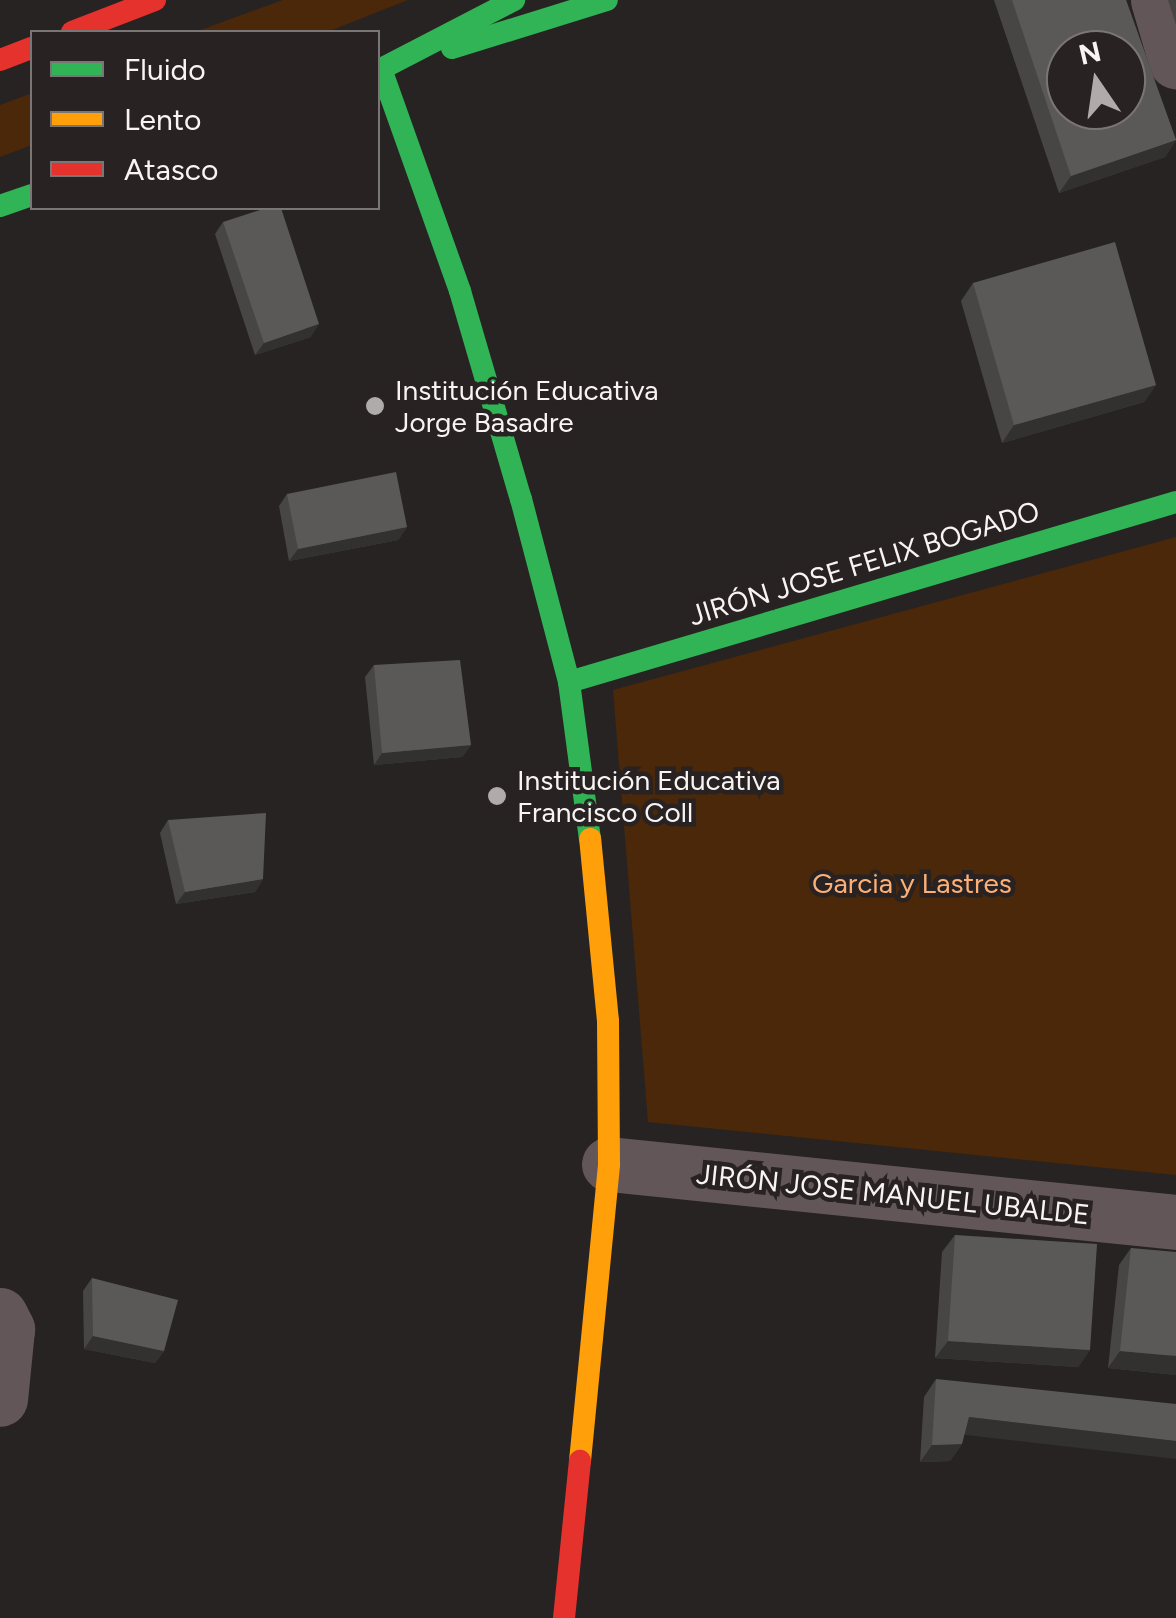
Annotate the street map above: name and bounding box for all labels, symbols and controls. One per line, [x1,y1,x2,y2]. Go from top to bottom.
legend [30,30,380,210]
north arrow [1046,30,1146,130]
text: N [1075,34,1104,72]
text: Fluido [124,51,206,88]
text: Lento [124,101,201,138]
text: Atasco [124,151,219,188]
place label: Institución Educativa Jorge Basadre [395,373,659,439]
marker: Institución Educativa Jorge Basadre [364,395,386,417]
street label: JIRÓN JOSE FELIX BOGADO [685,494,1043,632]
place label: Institución Educativa Francisco Coll [517,763,781,829]
marker: Institución Educativa Francisco Coll [486,785,508,807]
park label: Garcia y Lastres [812,866,1012,900]
street label: JIRÓN JOSE MANUEL UBALDE [695,1157,1091,1231]

